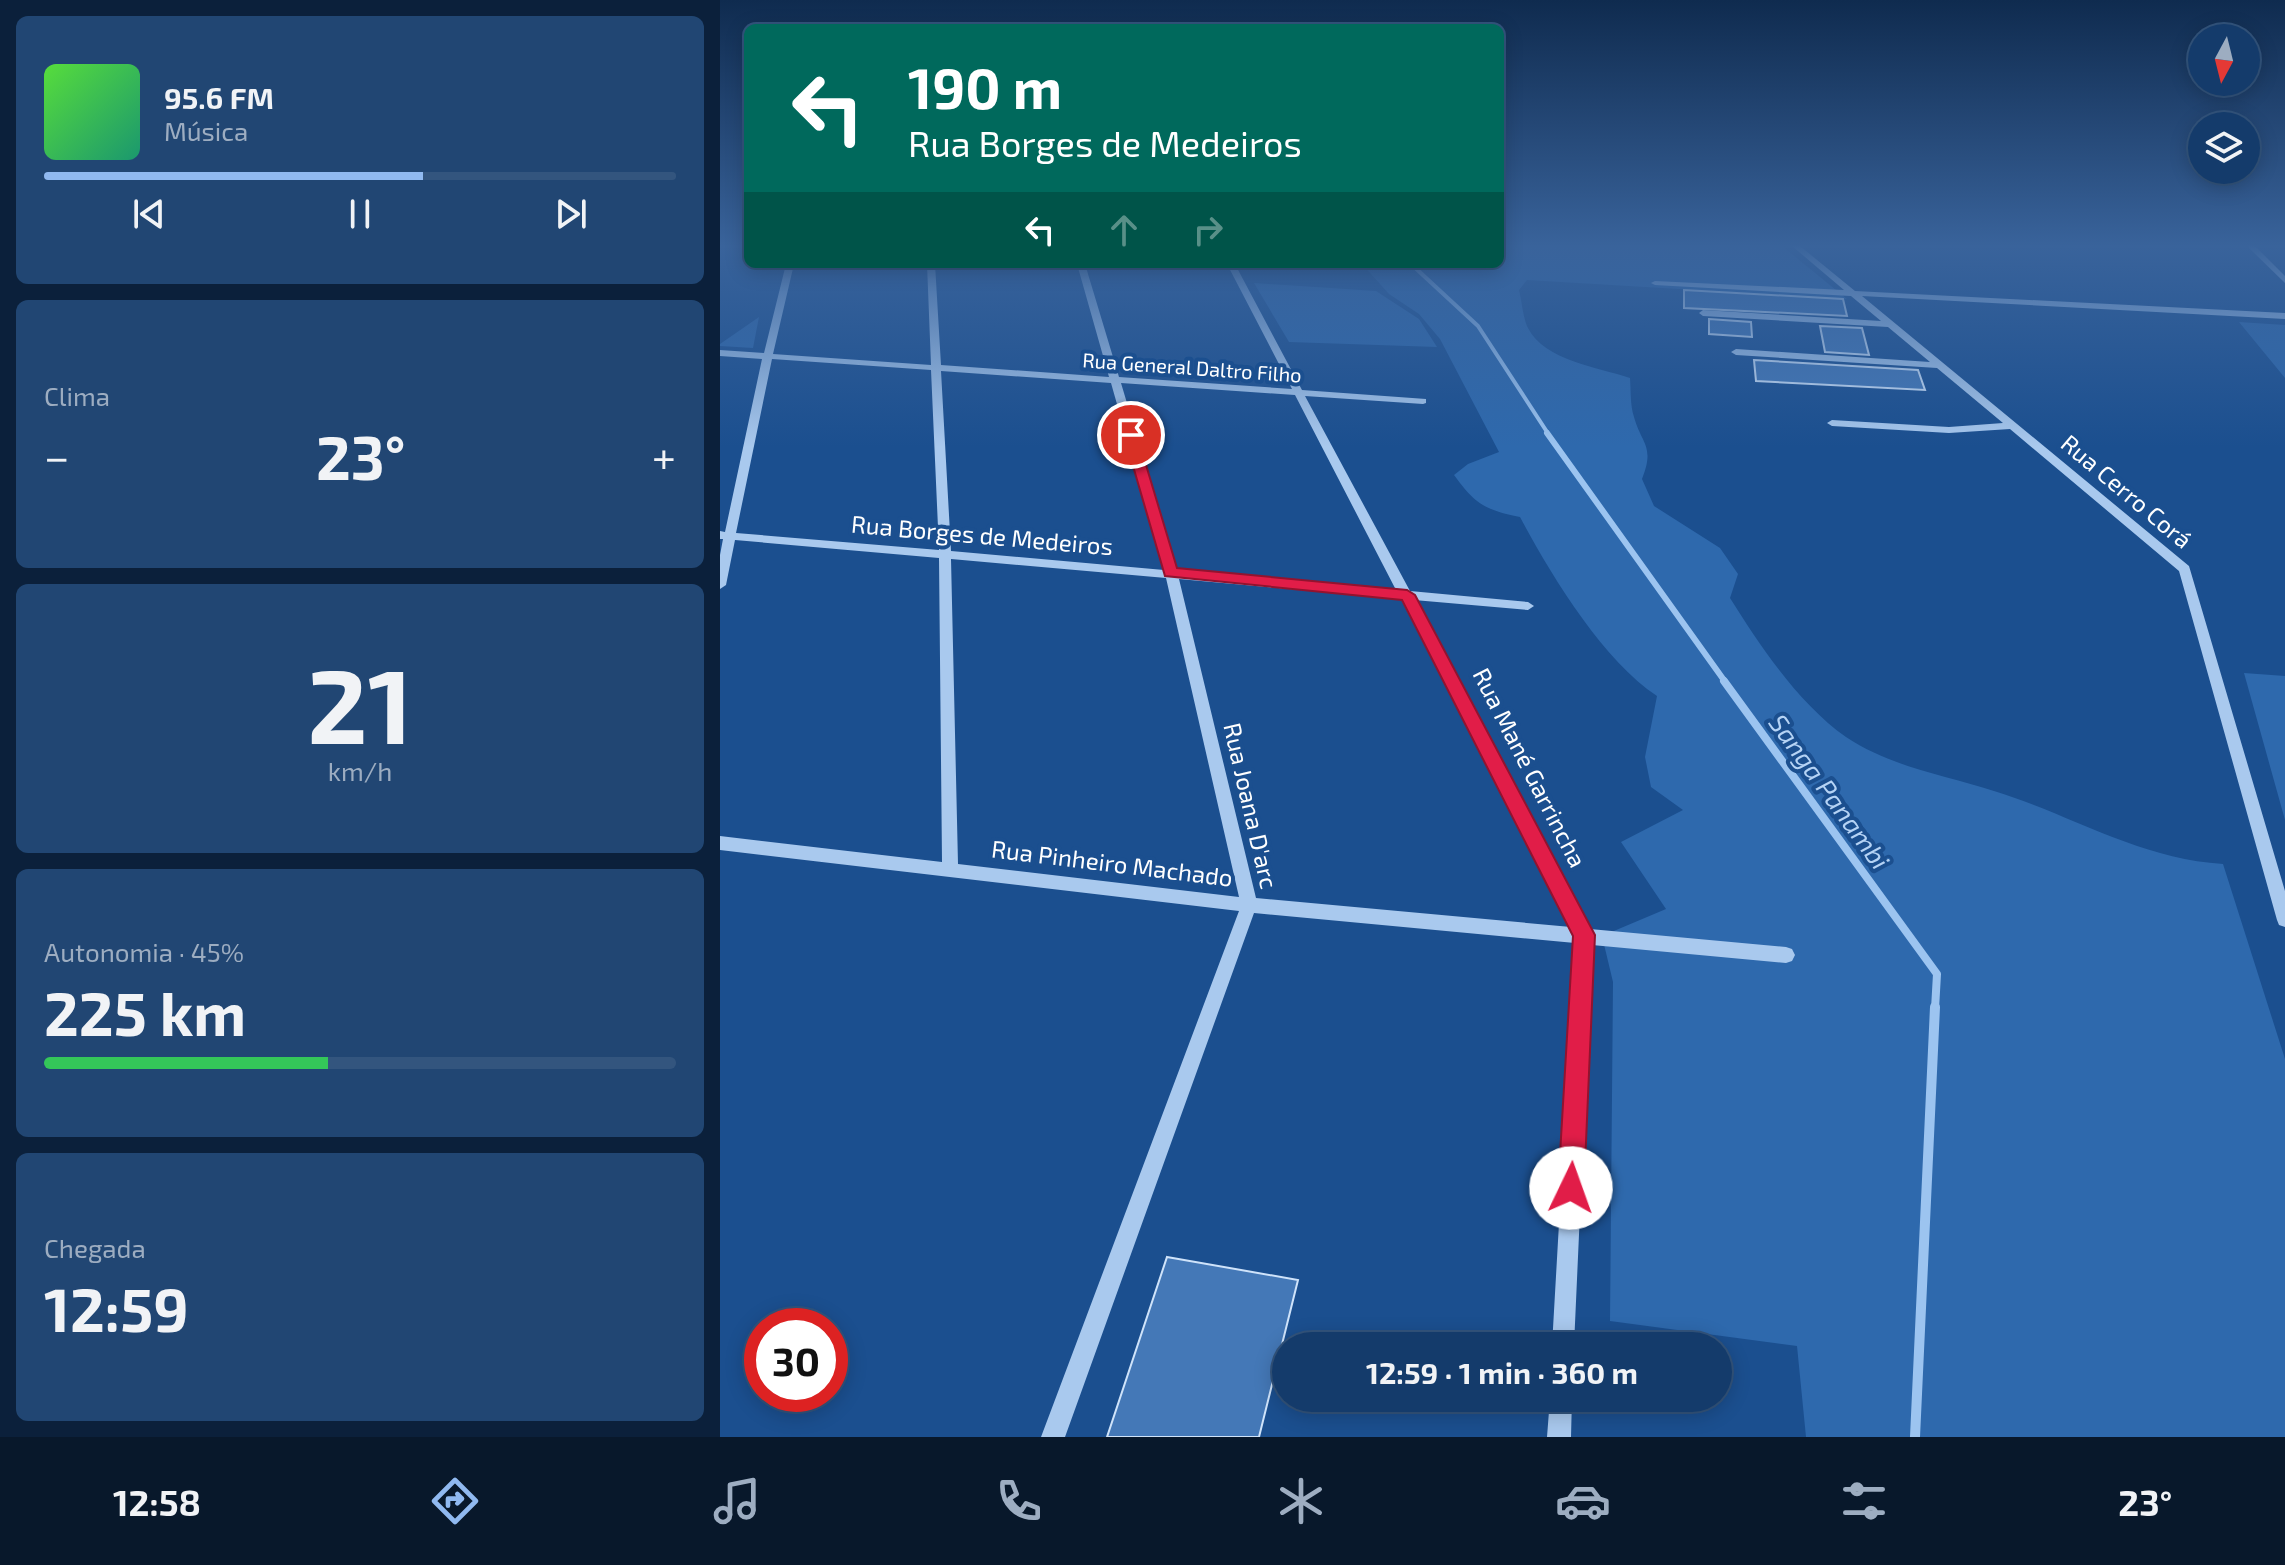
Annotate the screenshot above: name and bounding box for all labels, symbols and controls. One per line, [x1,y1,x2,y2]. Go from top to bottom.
north arrow [2188,24,2260,96]
map controls [2188,24,2260,184]
text: 190 m [908,53,1062,120]
icon: left [776,56,880,160]
text: 95.6 FM [164,79,274,115]
button: layers [2188,112,2260,184]
text: Música [164,115,248,146]
text: Rua Borges de Medeiros [908,121,1302,164]
icon: previous [127,192,171,236]
icon: pause [338,192,382,236]
icon: next [549,192,593,236]
icon: left [1018,208,1062,252]
icon: ahead [1102,208,1146,252]
icon: right [1186,208,1230,252]
street label: Rua General Daltro Filho [1082,347,1302,387]
text: Clima [44,380,110,411]
pin [1097,401,1165,469]
icon: arrive [1109,413,1153,457]
text: 23° [316,420,406,492]
street label: Rua Cerro Corá [2056,428,2198,554]
text: − [44,429,70,482]
text: + [652,429,676,482]
street label: Rua Borges de Medeiros [850,509,1114,560]
text: 21 [307,640,413,765]
street label: Rua Mané Garrincha [1468,663,1593,872]
water label: Sanga Panambi [1764,708,1897,875]
street label: Rua Joana D'arc [1218,720,1285,891]
text: km/h [328,755,392,786]
street label: Rua Pinheiro Machado [990,833,1234,892]
text: Autonomia · 45% [44,936,244,967]
text: 225 km [44,976,246,1048]
position arrow [1529,1146,1613,1230]
text: Chegada [44,1232,146,1263]
text: 12:59 [44,1272,189,1344]
speed limit sign: 30 [744,1308,848,1412]
text: 12:59 · 1 min · 360 m [1366,1354,1638,1390]
icon: directions [427,1473,483,1529]
icon: music [709,1473,765,1529]
icon: phone [991,1473,1047,1529]
icon: climate [1273,1473,1329,1529]
icon: car [1555,1473,1611,1529]
icon: filters [1836,1473,1892,1529]
text: 12:58 [113,1480,201,1523]
text: 23° [2118,1480,2172,1523]

